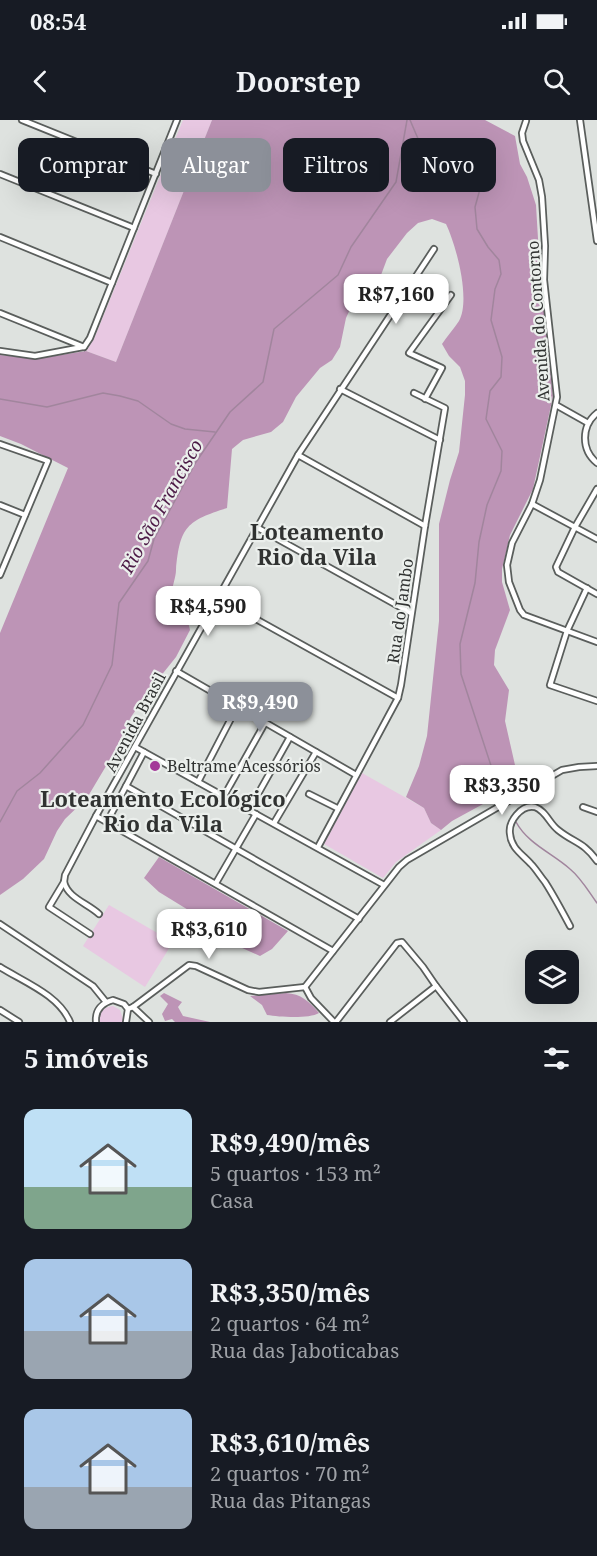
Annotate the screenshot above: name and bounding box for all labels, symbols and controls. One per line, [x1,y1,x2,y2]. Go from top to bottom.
text: 08:54 [30,6,86,36]
text: Doorstep [236,63,361,100]
icon: back [24,65,57,98]
icon: search [540,65,573,98]
chip: Comprar [18,138,149,192]
chip: Alugar [161,138,271,192]
chip: Filtros [283,138,389,192]
chip: Novo [401,138,496,192]
street label: Avenida do Contorno [521,240,555,402]
pin: R$7,160 [341,274,451,325]
text: R$7,160 [358,280,434,307]
water label: Rio São Francisco [114,435,208,578]
district label: Loteamento Rio da Vila [250,516,384,571]
street label: Rua do Jambo [382,557,418,665]
pin: R$4,590 [153,586,263,637]
text: R$4,590 [170,592,246,619]
street label: Avenida Brasil [99,668,171,776]
pin: R$9,490 [205,682,315,733]
text: R$9,490 [222,688,298,715]
place label: Beltrame Acessórios [167,755,321,777]
marker: Beltrame Acessórios [148,759,162,773]
pin: R$3,350 [447,765,557,816]
text: R$3,350 [464,771,540,798]
district label: Loteamento Ecológico Rio da Vila [40,783,286,838]
pin: R$3,610 [154,909,264,960]
text: R$3,610 [171,915,247,942]
map controls [525,950,579,1004]
button: layers [525,950,579,1004]
text: 5 imóveis [24,1040,149,1076]
icon: filters [540,1042,573,1075]
text: R$9,490/mês [210,1124,370,1160]
icon: home [72,1133,144,1205]
text: 5 quartos · 153 m² [210,1160,381,1187]
text: Casa [210,1187,254,1214]
text: R$3,350/mês [210,1274,370,1310]
icon: home [72,1283,144,1355]
text: 2 quartos · 64 m² [210,1310,370,1337]
text: Rua das Jaboticabas [210,1337,399,1364]
text: R$3,610/mês [210,1424,370,1460]
icon: home [72,1433,144,1505]
text: 2 quartos · 70 m² [210,1460,370,1487]
text: Rua das Pitangas [210,1487,371,1514]

